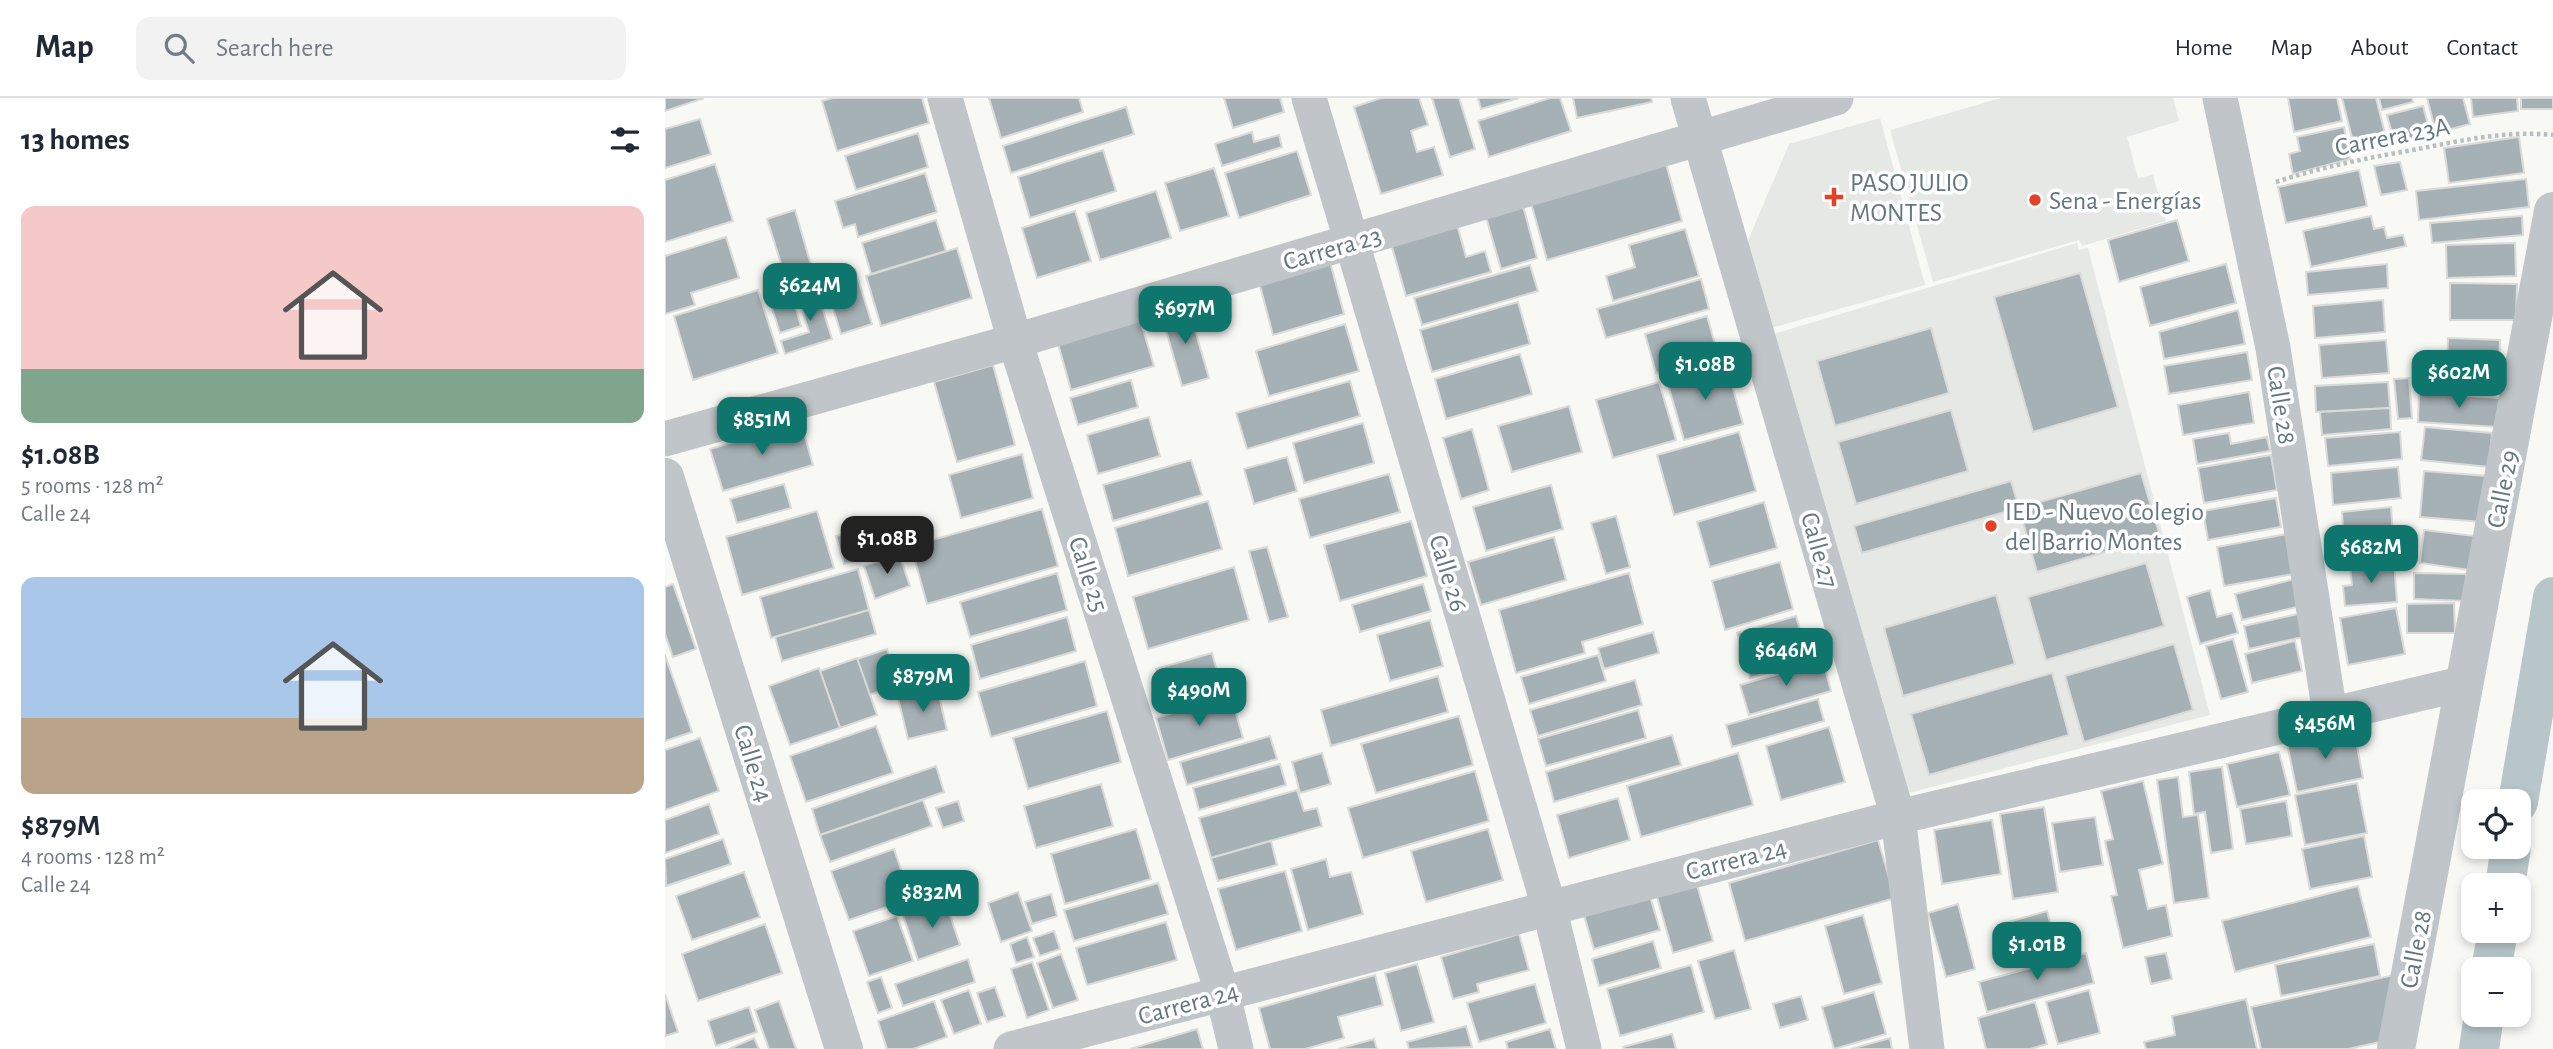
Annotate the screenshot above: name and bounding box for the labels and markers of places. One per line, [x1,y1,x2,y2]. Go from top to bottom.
place label: PASO JULIO MONTES [1850,170,1969,226]
marker: PASO JULIO MONTES [1824,187,1844,207]
place label: Sena - Energías [2049,188,2201,214]
marker: Sena - Energías [2027,192,2043,208]
pin: $624M [761,264,859,323]
pin: $697M [1136,286,1234,346]
pin: $1.08B [1648,342,1762,402]
pin: $602M [2410,350,2508,410]
pin: $851M [713,398,811,457]
place label: IED - Nuevo Colegio del Barrio Montes [2005,499,2204,555]
pin: $1.08B [830,517,944,576]
marker: IED - Nuevo Colegio del Barrio Montes [1983,518,1999,534]
pin: $682M [2322,526,2420,585]
pin: $646M [1737,628,1835,688]
pin: $879M [874,654,972,714]
pin: $490M [1150,668,1248,728]
pin: $456M [2276,702,2374,761]
pin: $832M [883,870,981,930]
pin: $1.01B [1980,922,2094,982]

